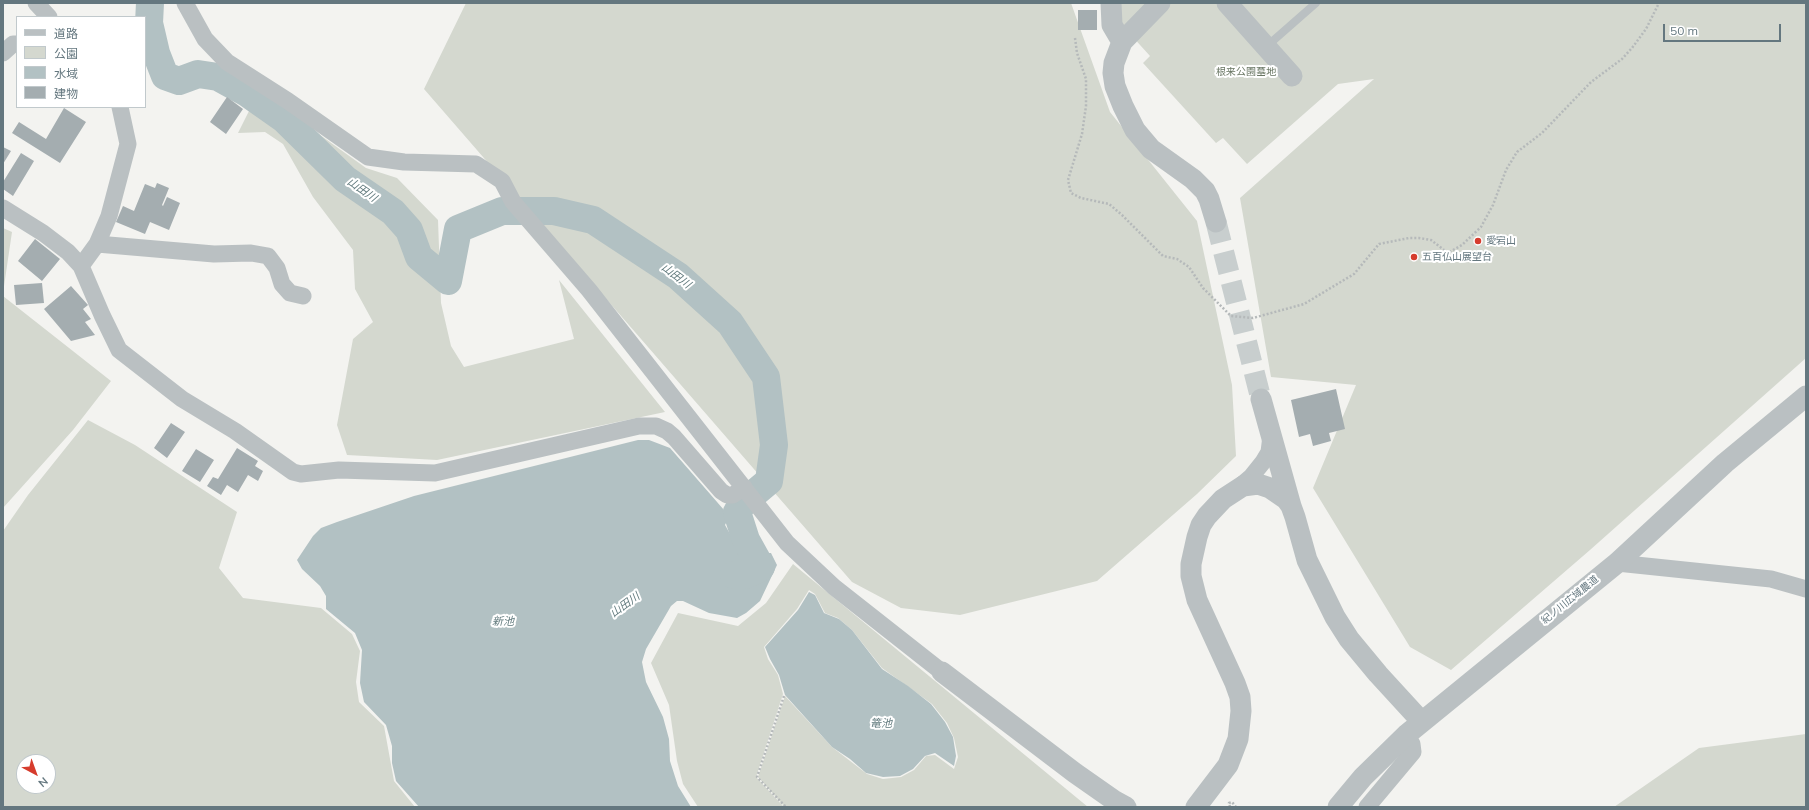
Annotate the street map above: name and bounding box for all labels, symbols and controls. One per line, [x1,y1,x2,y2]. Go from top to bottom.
legend [16,16,146,108]
scale bar [1665,16,1783,42]
text: 50 m [1670,23,1698,38]
text: 道路 [54,26,78,41]
text: 公園 [54,46,78,61]
text: 水域 [54,66,78,81]
park label: 根来公園墓地 [1216,66,1276,78]
text: 建物 [54,86,78,101]
water label: 山田川 [345,175,379,205]
place label: 愛宕山 [1486,235,1516,247]
marker: 愛宕山 [1473,236,1483,246]
place label: 五百仏山展望台 [1422,251,1492,263]
marker: 五百仏山展望台 [1409,252,1419,262]
water label: 山田川 [659,261,693,291]
street label: 紀ノ川広域農道 [1539,573,1601,627]
water label: 山田川 [608,590,642,620]
water label: 新池 [492,615,514,629]
water label: 篭池 [870,717,892,731]
north arrow [16,754,56,794]
text: N [35,774,51,790]

